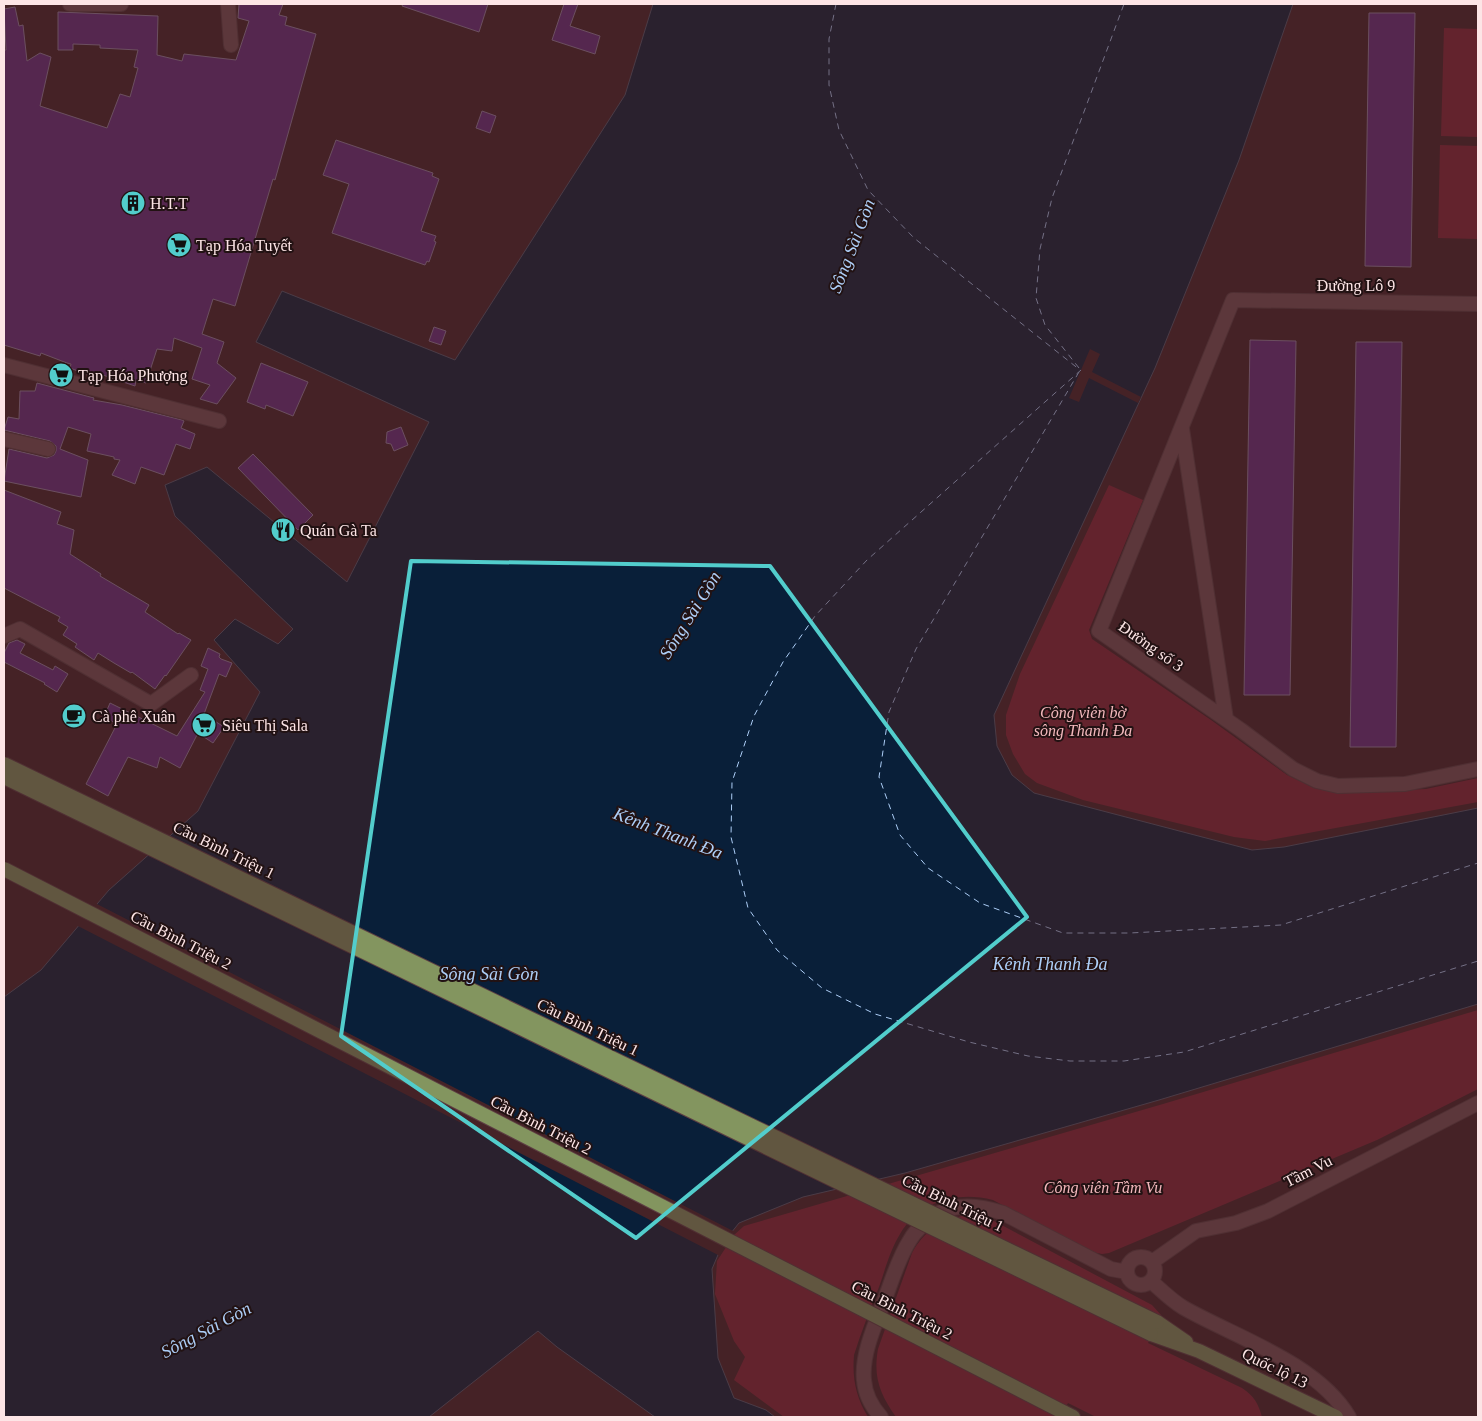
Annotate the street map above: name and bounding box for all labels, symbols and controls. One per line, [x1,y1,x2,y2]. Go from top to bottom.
building icon: H.T.T [120,190,146,216]
place label: H.T.T [150,195,188,212]
water label: Sông Sài Gòn [825,196,879,296]
supermarket icon: Tạp Hóa Tuyết [166,232,192,258]
place label: Tạp Hóa Tuyết [196,237,293,255]
street label: Đường Lô 9 [1317,277,1395,295]
supermarket icon: Tạp Hóa Phượng [48,362,74,388]
place label: Tạp Hóa Phượng [78,367,188,385]
restaurant icon: Quán Gà Ta [270,517,296,543]
place label: Quán Gà Ta [300,522,377,539]
water label: Sông Sài Gòn [655,568,725,662]
street label: Đường số 3 [1115,618,1187,675]
cafe icon: Cà phê Xuân [61,703,87,729]
park label: Công viên bờ sông Thanh Đa [1034,704,1132,740]
place label: Cà phê Xuân [92,708,176,726]
supermarket icon: Siêu Thị Sala [191,712,217,738]
place label: Siêu Thị Sala [222,717,308,734]
water label: Kênh Thanh Đa [610,803,725,863]
street label: Cầu Bình Triệu 1 [171,818,277,882]
street label: Cầu Bình Triệu 2 [128,907,234,973]
water label: Kênh Thanh Đa [991,954,1108,974]
water label: Sông Sài Gòn [440,964,539,984]
street label: Cầu Bình Triệu 1 [535,995,641,1059]
street label: Cầu Bình Triệu 2 [488,1092,594,1158]
street label: Tầm Vu [1281,1152,1335,1190]
street label: Cầu Bình Triệu 1 [900,1171,1006,1235]
park label: Công viên Tầm Vu [1044,1179,1162,1197]
street label: Cầu Bình Triệu 2 [849,1277,955,1343]
water label: Sông Sài Gòn [158,1298,254,1362]
street label: Quốc lộ 13 [1239,1345,1311,1391]

